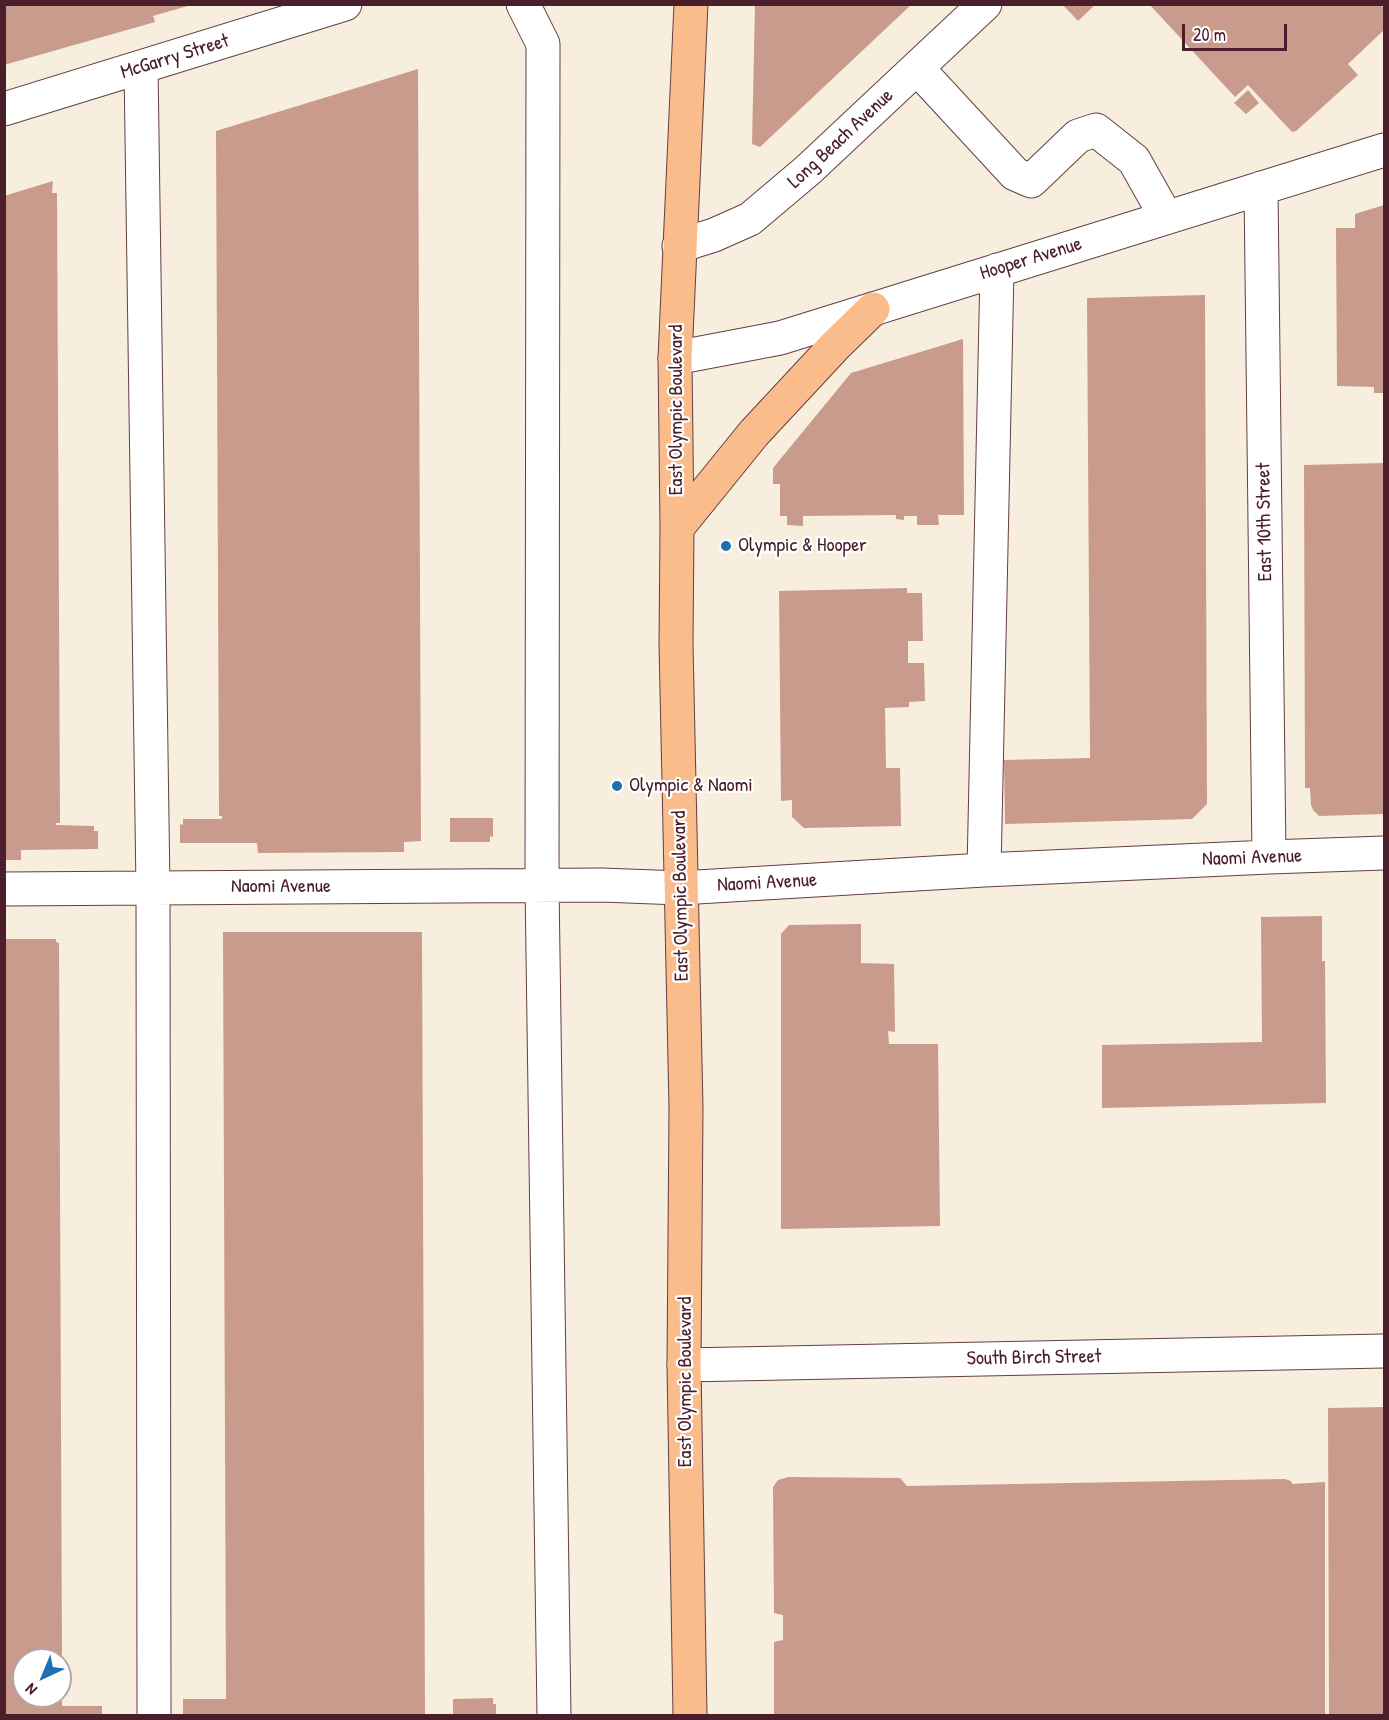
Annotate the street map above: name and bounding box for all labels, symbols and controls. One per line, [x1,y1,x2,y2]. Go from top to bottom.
scale bar [1185,12,1290,50]
text: 20 m [1193,22,1226,47]
street label: McGarry Street [118,29,232,85]
street label: Long Beach Avenue [783,84,899,194]
street label: Hooper Avenue [977,232,1085,286]
street label: East Olympic Boulevard [665,325,689,495]
street label: East 10th Street [1252,463,1278,581]
place label: Olympic & Hooper [738,534,867,558]
marker: Olympic & Hooper [719,539,733,553]
place label: Olympic & Naomi [629,774,753,798]
marker: Olympic & Naomi [610,779,624,793]
street label: East Olympic Boulevard [668,811,694,981]
street label: Naomi Avenue [1202,844,1302,872]
street label: Naomi Avenue [716,868,818,898]
street label: Naomi Avenue [231,875,331,899]
street label: East Olympic Boulevard [674,1297,698,1467]
street label: South Birch Street [966,1345,1102,1371]
north arrow [12,1648,72,1708]
text: N [20,1679,42,1700]

